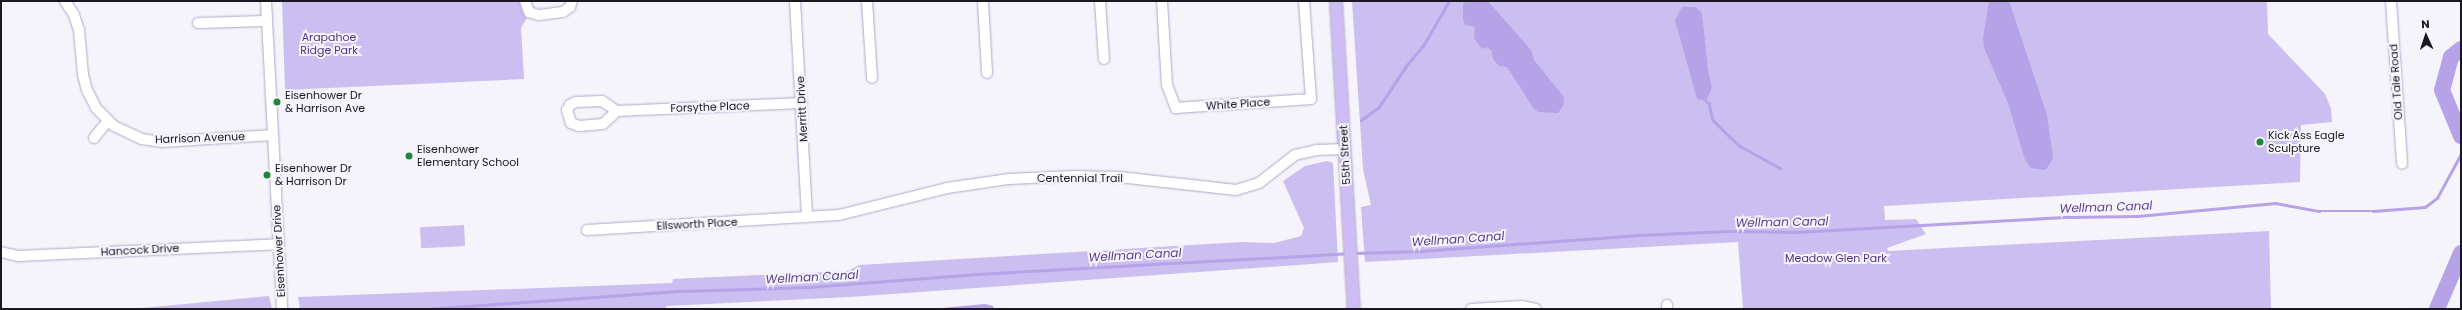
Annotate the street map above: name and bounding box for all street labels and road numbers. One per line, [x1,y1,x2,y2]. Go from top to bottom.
street label: Old Tale Road [2387,44,2405,120]
street label: Merritt Drive [794,76,810,142]
street label: White Place [1205,95,1271,113]
street label: Forsythe Place [670,99,750,115]
street label: 55th Street [1337,125,1353,185]
street label: Harrison Avenue [155,130,245,146]
street label: Centennial Trail [1037,171,1123,185]
street label: Eisenhower Drive [270,204,288,298]
street label: Ellsworth Place [656,215,738,233]
street label: Hancock Drive [100,241,180,259]

